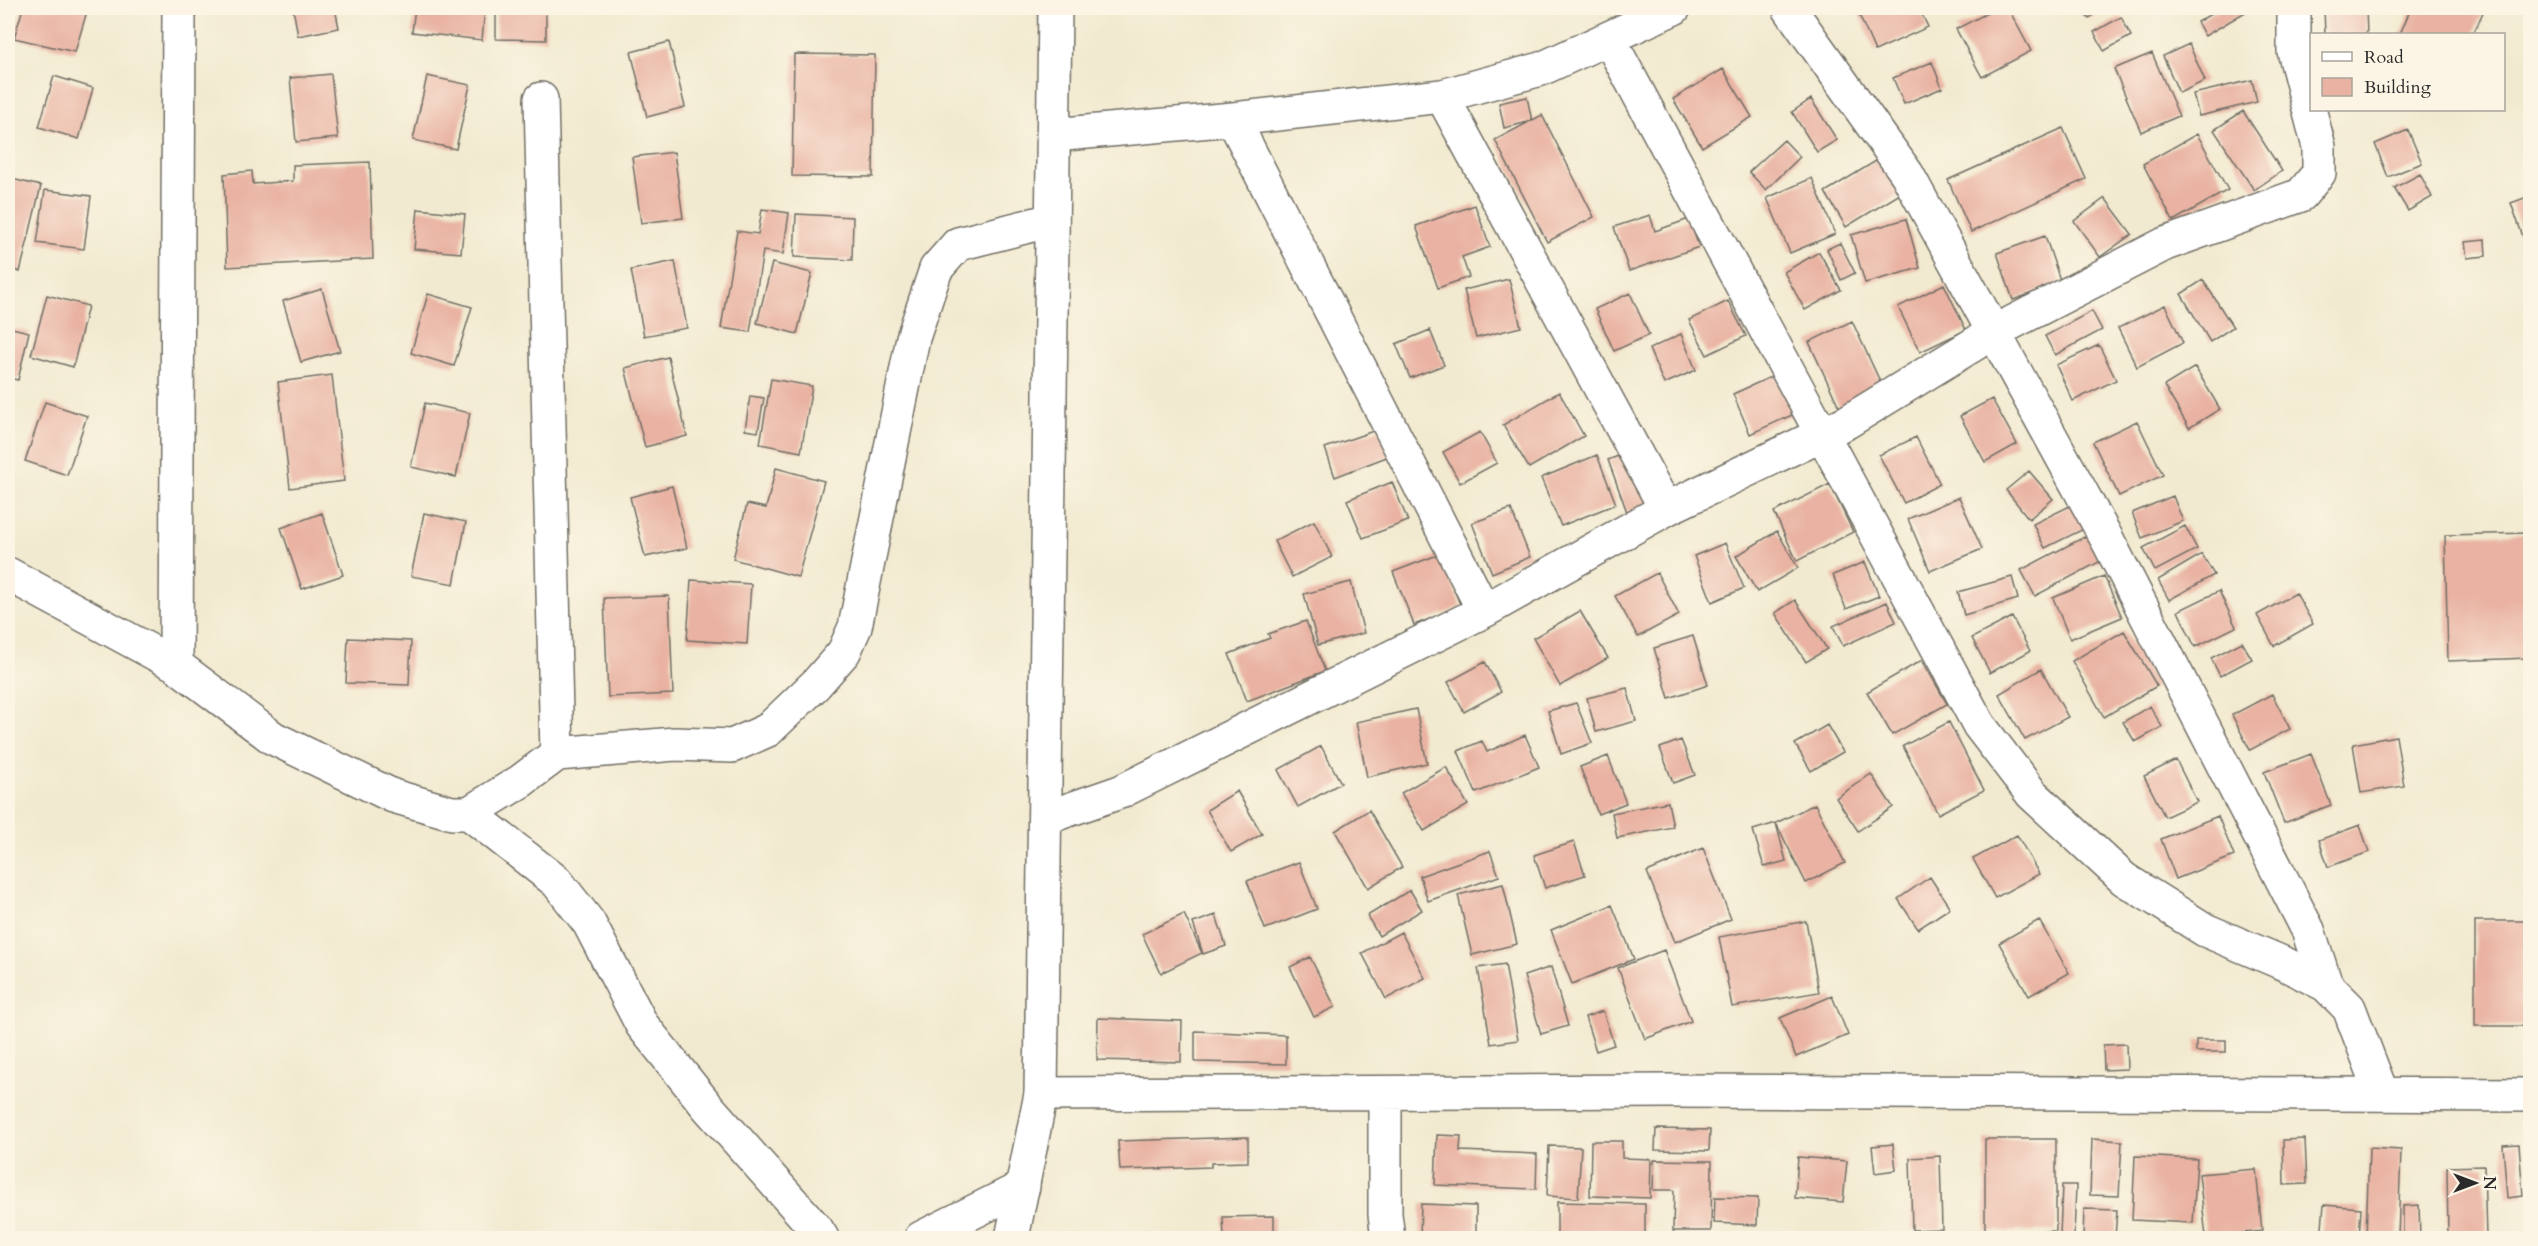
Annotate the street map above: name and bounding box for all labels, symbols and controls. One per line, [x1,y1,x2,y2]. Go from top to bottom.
legend [2310,33,2505,111]
text: Road [2364,45,2404,70]
text: Building [2364,75,2432,100]
north arrow [2445,1153,2505,1213]
text: N [2478,1176,2500,1190]

